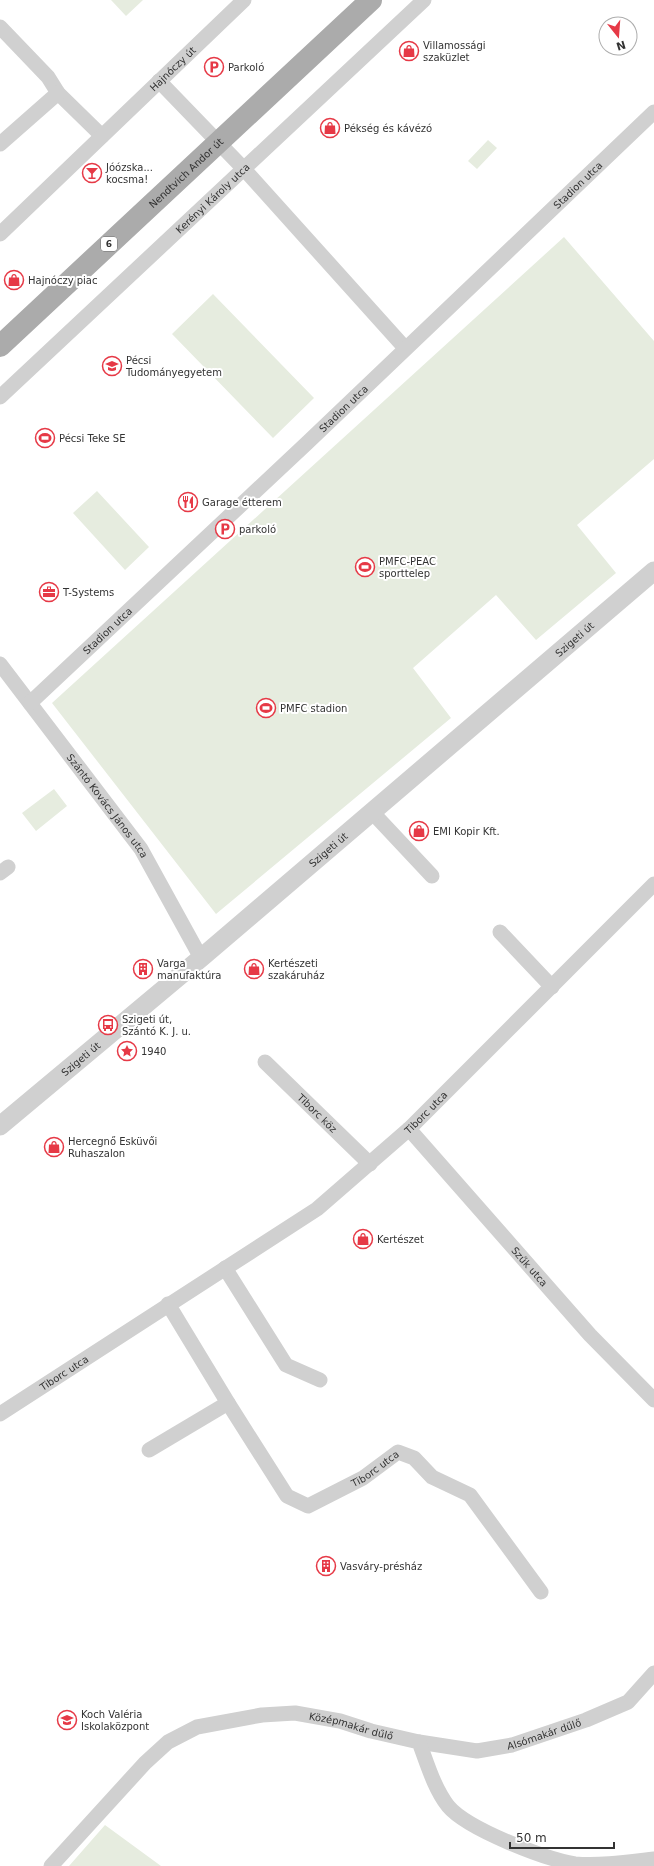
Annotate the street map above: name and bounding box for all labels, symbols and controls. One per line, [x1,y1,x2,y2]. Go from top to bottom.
north arrow [598,16,638,56]
text: N [614,38,627,53]
shop icon: Villamossági szaküzlet [398,40,420,62]
place label: Villamossági szaküzlet [423,40,486,63]
street label: Hajnóczy út [147,44,198,93]
parking icon: Parkoló [203,56,225,78]
place label: Parkoló [228,62,264,73]
shop icon: Pékség és kávézó [319,117,341,139]
place label: Pékség és kávézó [344,123,432,134]
street label: Nendtvich Andor út [146,136,225,210]
street label: Stadion utca [551,159,604,211]
street label: Kerényi Károly utca [173,161,252,235]
bar icon: Jóózska... kocsma! [81,162,103,184]
place label: Jóózska... kocsma! [105,162,153,185]
road number: 6 [101,237,117,251]
shop icon: Hajnóczy piac [3,269,25,291]
place label: Hajnóczy piac [28,275,97,286]
school or university icon: Pécsi Tudományegyetem [101,355,123,377]
place label: Pécsi Tudományegyetem [125,355,222,378]
street label: Stadion utca [317,383,370,434]
sports icon: Pécsi Teke SE [34,427,56,449]
place label: Pécsi Teke SE [59,433,125,444]
restaurant icon: Garage étterem [177,491,199,513]
place label: Garage étterem [202,497,282,508]
parking icon: parkoló [214,518,236,540]
place label: parkoló [239,524,276,535]
sports icon: PMFC-PEAC sporttelep [354,556,376,578]
place label: PMFC-PEAC sporttelep [379,556,436,579]
office icon: T-Systems [38,581,60,603]
place label: T-Systems [62,587,114,598]
street label: Stadion utca [81,605,134,656]
street label: Szigeti út [553,620,596,659]
sports icon: PMFC stadion [255,697,277,719]
place label: PMFC stadion [280,703,347,714]
street label: Szántó Kovács János utca [65,752,150,860]
shop icon: EMI Kopir Kft. [408,820,430,842]
place label: EMI Kopir Kft. [433,826,500,837]
street label: Szigeti út [307,830,350,869]
building icon: Varga manufaktúra [132,958,154,980]
place label: Varga manufaktúra [157,958,221,981]
shop icon: Kertészeti szakáruház [243,958,265,980]
place label: Kertészeti szakáruház [268,958,325,981]
bus stop icon: Szigeti út, Szántó K. J. u. [97,1014,119,1036]
place label: Szigeti út, Szántó K. J. u. [122,1014,191,1037]
street label: Szigeti út [59,1039,102,1078]
place icon: 1940 [116,1040,138,1062]
place label: 1940 [141,1046,166,1057]
street label: Tiborc utca [401,1089,449,1137]
street label: Tiborc köz [295,1091,339,1134]
shop icon: Hercegnő Esküvői Ruhaszalon [43,1136,65,1158]
place label: Hercegnő Esküvői Ruhaszalon [68,1136,157,1159]
shop icon: Kertészet [352,1228,374,1250]
place label: Kertészet [377,1234,424,1245]
street label: Szűk utca [510,1244,550,1288]
street label: Tiborc utca [37,1353,90,1393]
street label: Tiborc utca [348,1448,401,1489]
building icon: Vasváry-présház [315,1555,337,1577]
place label: Vasváry-présház [340,1561,422,1572]
school or university icon: Koch Valéria Iskolaközpont [56,1709,78,1731]
place label: Koch Valéria Iskolaközpont [81,1709,149,1732]
street label: Középmakár dűlő [308,1710,394,1741]
street label: Alsómakár dűlő [506,1717,583,1751]
scale bar [510,1824,614,1850]
text: 50 m [516,1831,547,1845]

